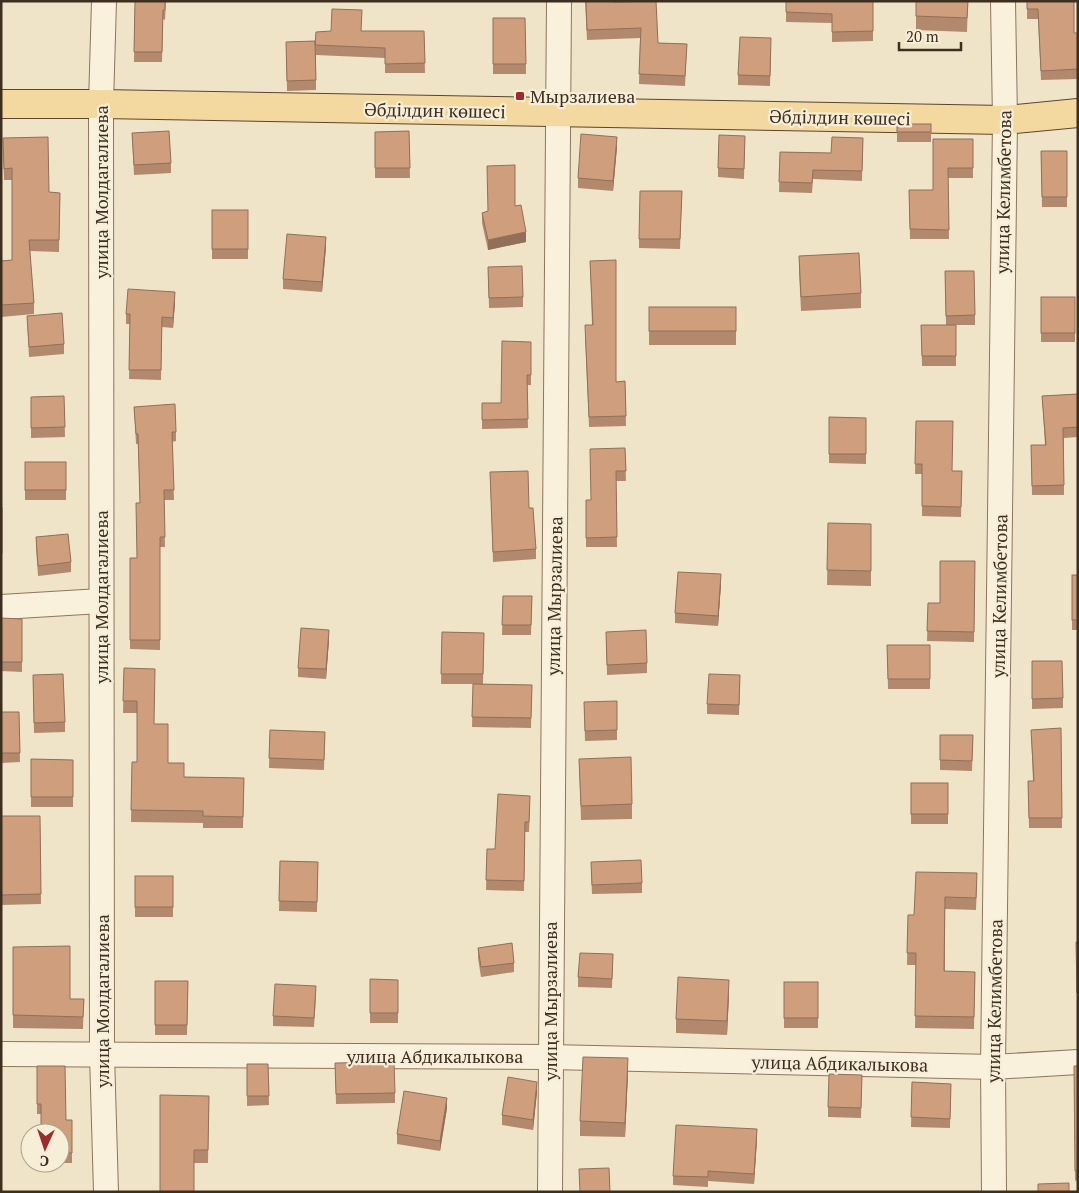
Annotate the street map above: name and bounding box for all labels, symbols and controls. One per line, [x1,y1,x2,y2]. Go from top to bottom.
scale bar [899,20,962,52]
text: 20 m [906,26,939,46]
place label: Мырзалиева [530,84,635,108]
marker: Мырзалиева [514,90,526,102]
street label: Әбділдин көшесі [364,97,506,123]
street label: Әбділдин көшесі [769,104,911,130]
street label: улица Молдагалиева [89,105,113,280]
street label: улица Келимбетова [990,110,1016,275]
street label: улица Молдагалиева [89,510,113,685]
street label: улица Келимбетова [986,514,1012,679]
street label: улица Мырзалиева [541,516,567,677]
street label: улица Молдагалиева [90,914,114,1089]
street label: улица Келимбетова [981,919,1007,1084]
street label: улица Мырзалиева [538,921,562,1082]
street label: улица Абдикалыкова [346,1044,523,1068]
street label: улица Абдикалыкова [750,1049,929,1077]
north arrow [20,1123,70,1173]
text: С [39,1152,49,1171]

